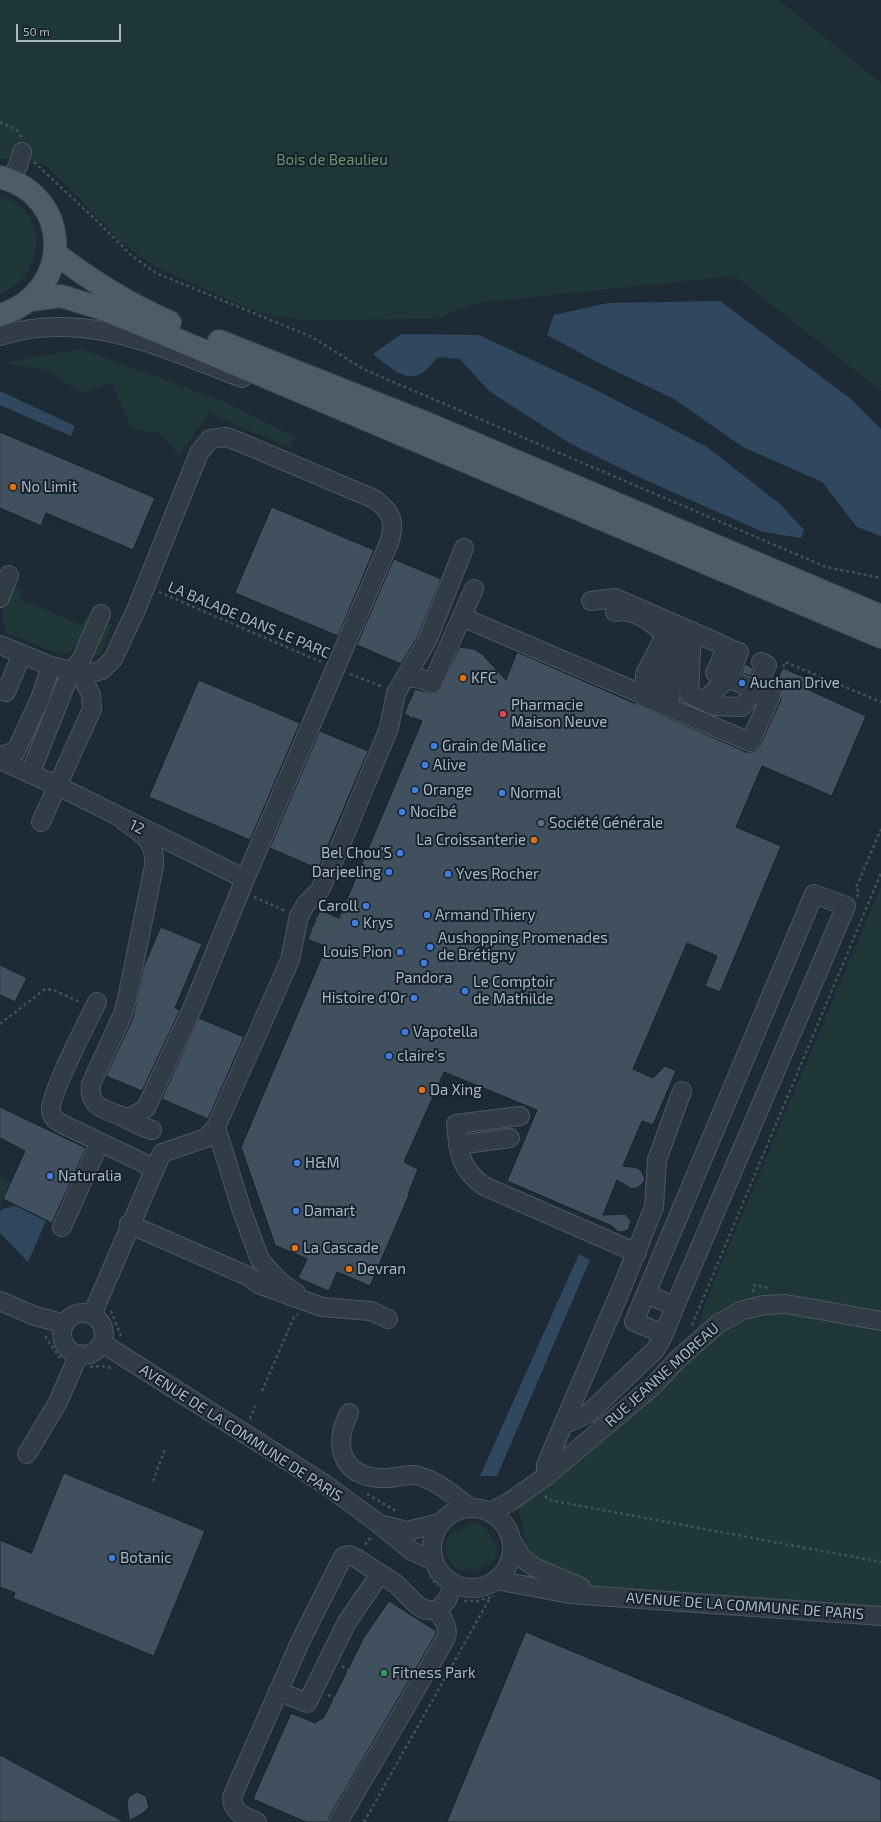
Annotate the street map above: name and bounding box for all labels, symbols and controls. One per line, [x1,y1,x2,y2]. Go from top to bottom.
scale bar [18,16,123,42]
text: 50 m [23,24,50,38]
park label: Bois de Beaulieu [276,151,388,169]
place label: No Limit [21,478,77,496]
marker: No Limit [8,482,18,492]
street label: LA BALADE DANS LE PARC [165,578,333,662]
place label: KFC [471,669,496,687]
marker: KFC [458,673,468,683]
place label: Auchan Drive [750,674,840,692]
marker: Auchan Drive [737,678,747,688]
place label: Pharmacie Maison Neuve [511,696,607,731]
marker: Pharmacie Maison Neuve [498,709,508,719]
place label: Grain de Malice [442,737,546,755]
marker: Grain de Malice [429,741,439,751]
place label: Alive [433,756,466,774]
marker: Alive [420,760,430,770]
place label: Orange [423,781,472,799]
place label: Normal [510,784,561,802]
marker: Orange [410,785,420,795]
marker: Normal [497,788,507,798]
place label: Nocibé [410,803,457,821]
marker: Nocibé [397,807,407,817]
place label: Société Générale [549,814,663,832]
street label: 12 [127,816,147,838]
marker: Société Générale [536,818,546,828]
place label: La Croissanterie [416,831,526,849]
marker: La Croissanterie [529,835,539,845]
place label: Bel Chou'S [321,844,392,862]
marker: Bel Chou'S [395,848,405,858]
place label: Darjeeling [312,863,381,881]
place label: Yves Rocher [456,865,539,883]
marker: Darjeeling [384,867,394,877]
marker: Yves Rocher [443,869,453,879]
place label: Caroll [318,897,358,915]
marker: Caroll [361,901,371,911]
place label: Armand Thiery [435,906,536,924]
marker: Armand Thiery [422,910,432,920]
place label: Krys [363,914,393,932]
marker: Krys [350,918,360,928]
place label: Aushopping Promenades de Brétigny [438,929,608,964]
marker: Aushopping Promenades de Brétigny [425,942,435,952]
place label: Louis Pion [323,943,392,961]
marker: Louis Pion [395,947,405,957]
marker: Pandora [419,958,429,968]
place label: Pandora [395,969,453,987]
place label: Le Comptoir de Mathilde [473,973,555,1008]
marker: Le Comptoir de Mathilde [460,986,470,996]
place label: Histoire d'Or [322,989,406,1007]
marker: Histoire d'Or [409,993,419,1003]
place label: Vapotella [413,1023,478,1041]
marker: Vapotella [400,1027,410,1037]
place label: claire's [397,1047,445,1065]
marker: claire's [384,1051,394,1061]
place label: Da Xing [430,1081,482,1099]
marker: Da Xing [417,1085,427,1095]
place label: H&M [305,1154,340,1172]
marker: H&M [292,1158,302,1168]
place label: Naturalia [58,1167,122,1185]
marker: Naturalia [45,1171,55,1181]
place label: Damart [304,1202,355,1220]
marker: Damart [291,1206,301,1216]
place label: La Cascade [303,1239,379,1257]
marker: La Cascade [290,1243,300,1253]
place label: Devran [357,1260,406,1278]
marker: Devran [344,1264,354,1274]
street label: RUE JEANNE MOREAU [601,1319,723,1431]
street label: AVENUE DE LA COMMUNE DE PARIS [136,1360,346,1506]
place label: Botanic [120,1549,172,1567]
marker: Botanic [107,1553,117,1563]
street label: AVENUE DE LA COMMUNE DE PARIS [625,1589,865,1623]
place label: Fitness Park [392,1664,476,1682]
marker: Fitness Park [379,1668,389,1678]

